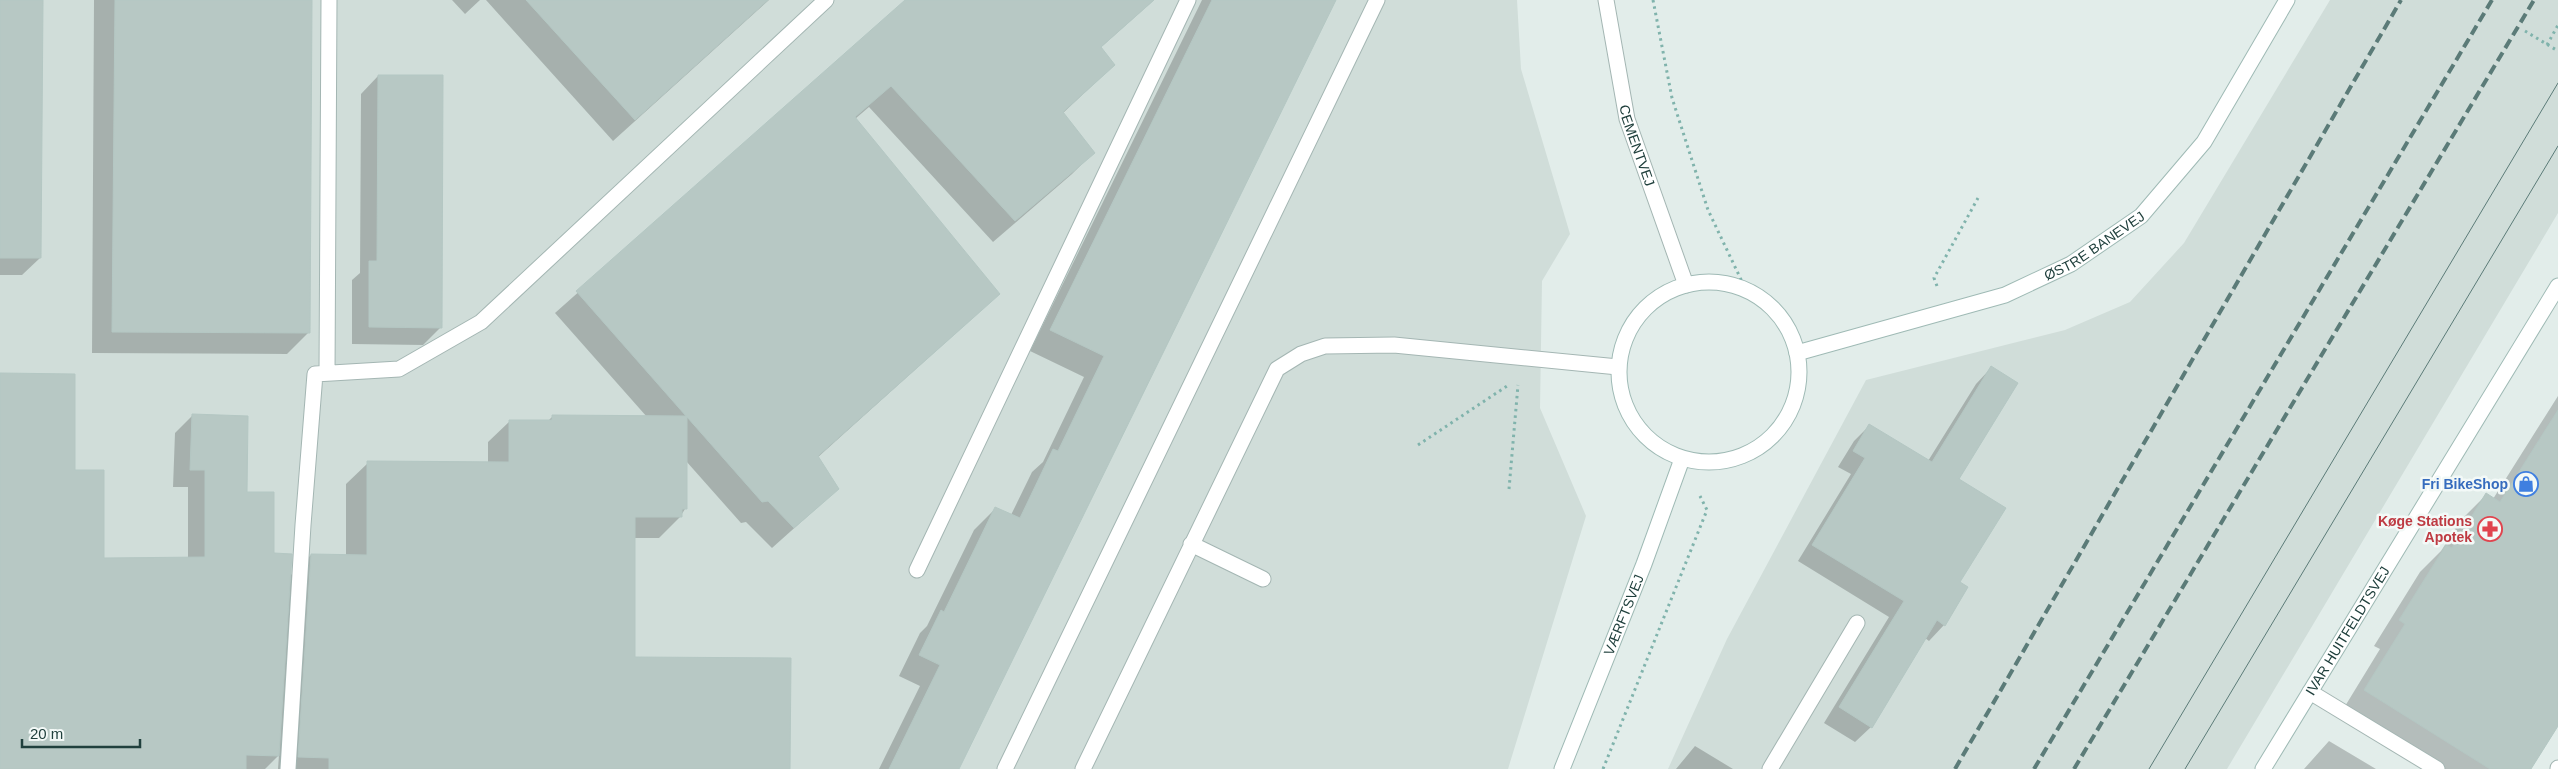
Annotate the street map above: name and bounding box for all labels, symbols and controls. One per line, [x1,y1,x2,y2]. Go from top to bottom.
street label: CEMENTVEJ [1617,104,1658,188]
street label: ØSTRE BANEVEJ [2041,208,2147,284]
shop icon: Fri BikeShop [2513,471,2539,497]
place label: Fri BikeShop [2422,476,2508,492]
place label: Køge Stations Apotek [2378,513,2472,545]
pharmacy icon: Køge Stations Apotek [2477,516,2503,542]
street label: IVAR HUITFELDTSVEJ [2302,564,2393,698]
street label: VÆRFTSVEJ [1600,572,1647,658]
scale bar [22,716,140,748]
text: 20 m [30,725,63,742]

